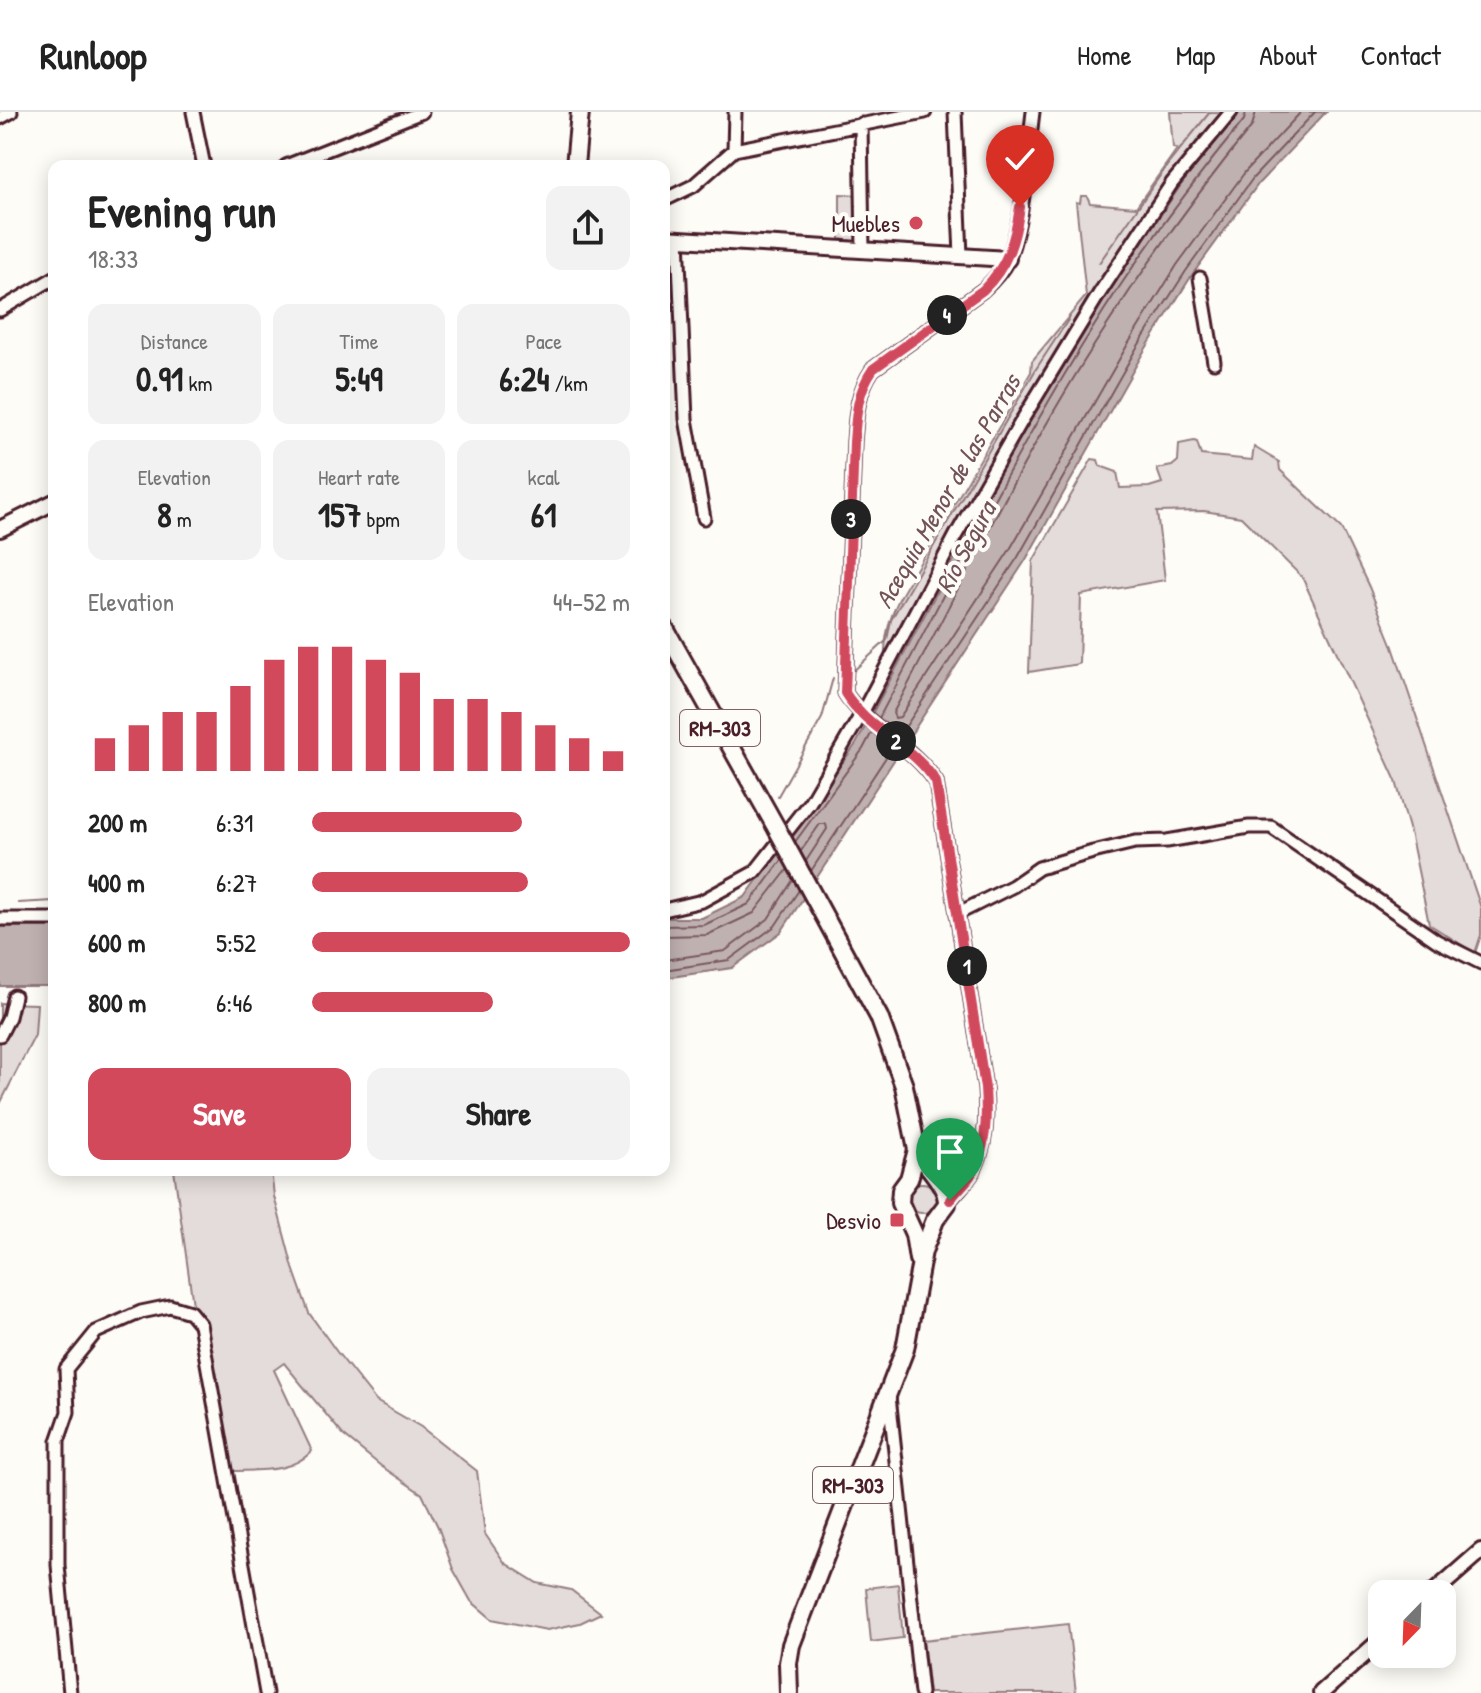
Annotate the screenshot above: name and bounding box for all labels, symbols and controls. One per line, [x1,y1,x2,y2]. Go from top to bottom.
text: Runloop [40,29,147,81]
text: Home [1077,36,1132,74]
text: Map [1176,36,1215,74]
text: About [1259,36,1317,74]
text: Contact [1361,36,1441,74]
pin [986,125,1054,207]
icon: check [998,137,1042,181]
text: Evening run [88,181,276,241]
button: share [546,186,630,270]
place label: Muebles [832,207,900,239]
marker: Muebles [907,214,925,232]
text: 18:33 [88,241,138,276]
pin: 4 [927,295,967,335]
text: 4 [943,300,951,330]
text: Distance [141,326,208,356]
text: Time [340,326,378,356]
text: Pace [525,326,562,356]
text: 0.91 [136,356,183,402]
text: 5:49 [335,356,383,402]
text: 6:24 [499,356,549,402]
water label: Acequia Menor de las Parras [866,366,1030,615]
text: km [183,368,213,398]
text: /km [549,368,588,398]
text: Elevation [138,462,211,492]
text: Heart rate [318,462,400,492]
text: kcal [528,462,560,492]
text: 8 [157,492,172,538]
text: 157 [318,492,362,538]
text: 61 [531,492,557,538]
water label: Río Segura [926,493,1006,599]
pin: 3 [831,499,871,539]
text: m [172,504,192,534]
text: bpm [362,504,400,534]
text: 3 [846,504,856,534]
text: Elevation [88,584,174,619]
text: 44–52 m [553,584,630,619]
road number: RM-303 [680,710,760,746]
pin: 2 [876,721,916,761]
text: 2 [891,726,901,756]
text: 200 m [88,805,147,840]
text: 6:31 [216,805,254,840]
text: 400 m [88,865,145,900]
text: 6:27 [216,865,257,900]
text: 600 m [88,925,145,960]
text: 5:52 [216,925,256,960]
pin: 1 [947,946,987,986]
text: 1 [963,951,971,981]
text: 800 m [88,985,146,1020]
text: 6:46 [216,985,253,1020]
button: Save [88,1068,351,1160]
button: Share [367,1068,630,1160]
pin [916,1118,984,1200]
icon: arrive [928,1130,972,1174]
place label: Desvio [826,1204,881,1236]
marker: Desvio [888,1211,906,1229]
road number: RM-303 [813,1467,893,1503]
north arrow [1368,1580,1456,1668]
map controls [1368,1580,1456,1668]

